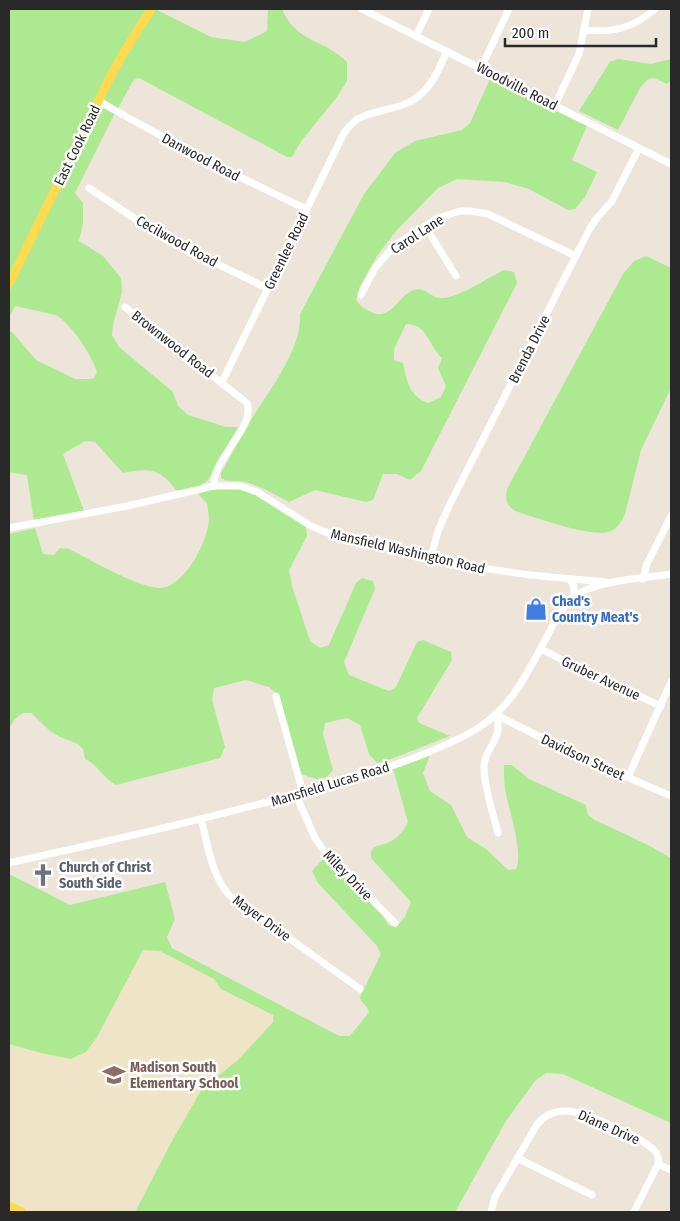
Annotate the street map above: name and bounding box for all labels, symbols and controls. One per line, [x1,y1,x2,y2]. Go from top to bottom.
scale bar [505,15,656,47]
text: 200 m [512,24,549,42]
street label: Woodville Road [473,59,560,114]
street label: East Cook Road [51,102,104,188]
street label: Danwood Road [159,130,243,185]
street label: Greenlee Road [261,210,312,292]
street label: Carol Lane [388,211,447,258]
street label: Cecilwood Road [133,212,221,271]
street label: Brownwood Road [128,307,217,382]
street label: Brenda Drive [505,312,554,386]
street label: Mansfield Washington Road [329,525,487,578]
place label: Chad's Country Meat's [552,593,639,626]
shop icon: Chad's Country Meat's [523,596,549,622]
street label: Gruber Avenue [559,653,643,704]
street label: Davidson Street [538,731,628,784]
street label: Mansfield Lucas Road [269,758,391,811]
street label: Miley Drive [320,847,376,904]
place label: Church of Christ South Side [59,859,152,892]
church icon: Church of Christ South Side [30,862,56,888]
street label: Mayer Drive [229,892,294,945]
place label: Madison South Elementary School [130,1059,239,1092]
school or university icon: Madison South Elementary School [101,1062,127,1088]
street label: Diane Drive [575,1106,642,1149]

